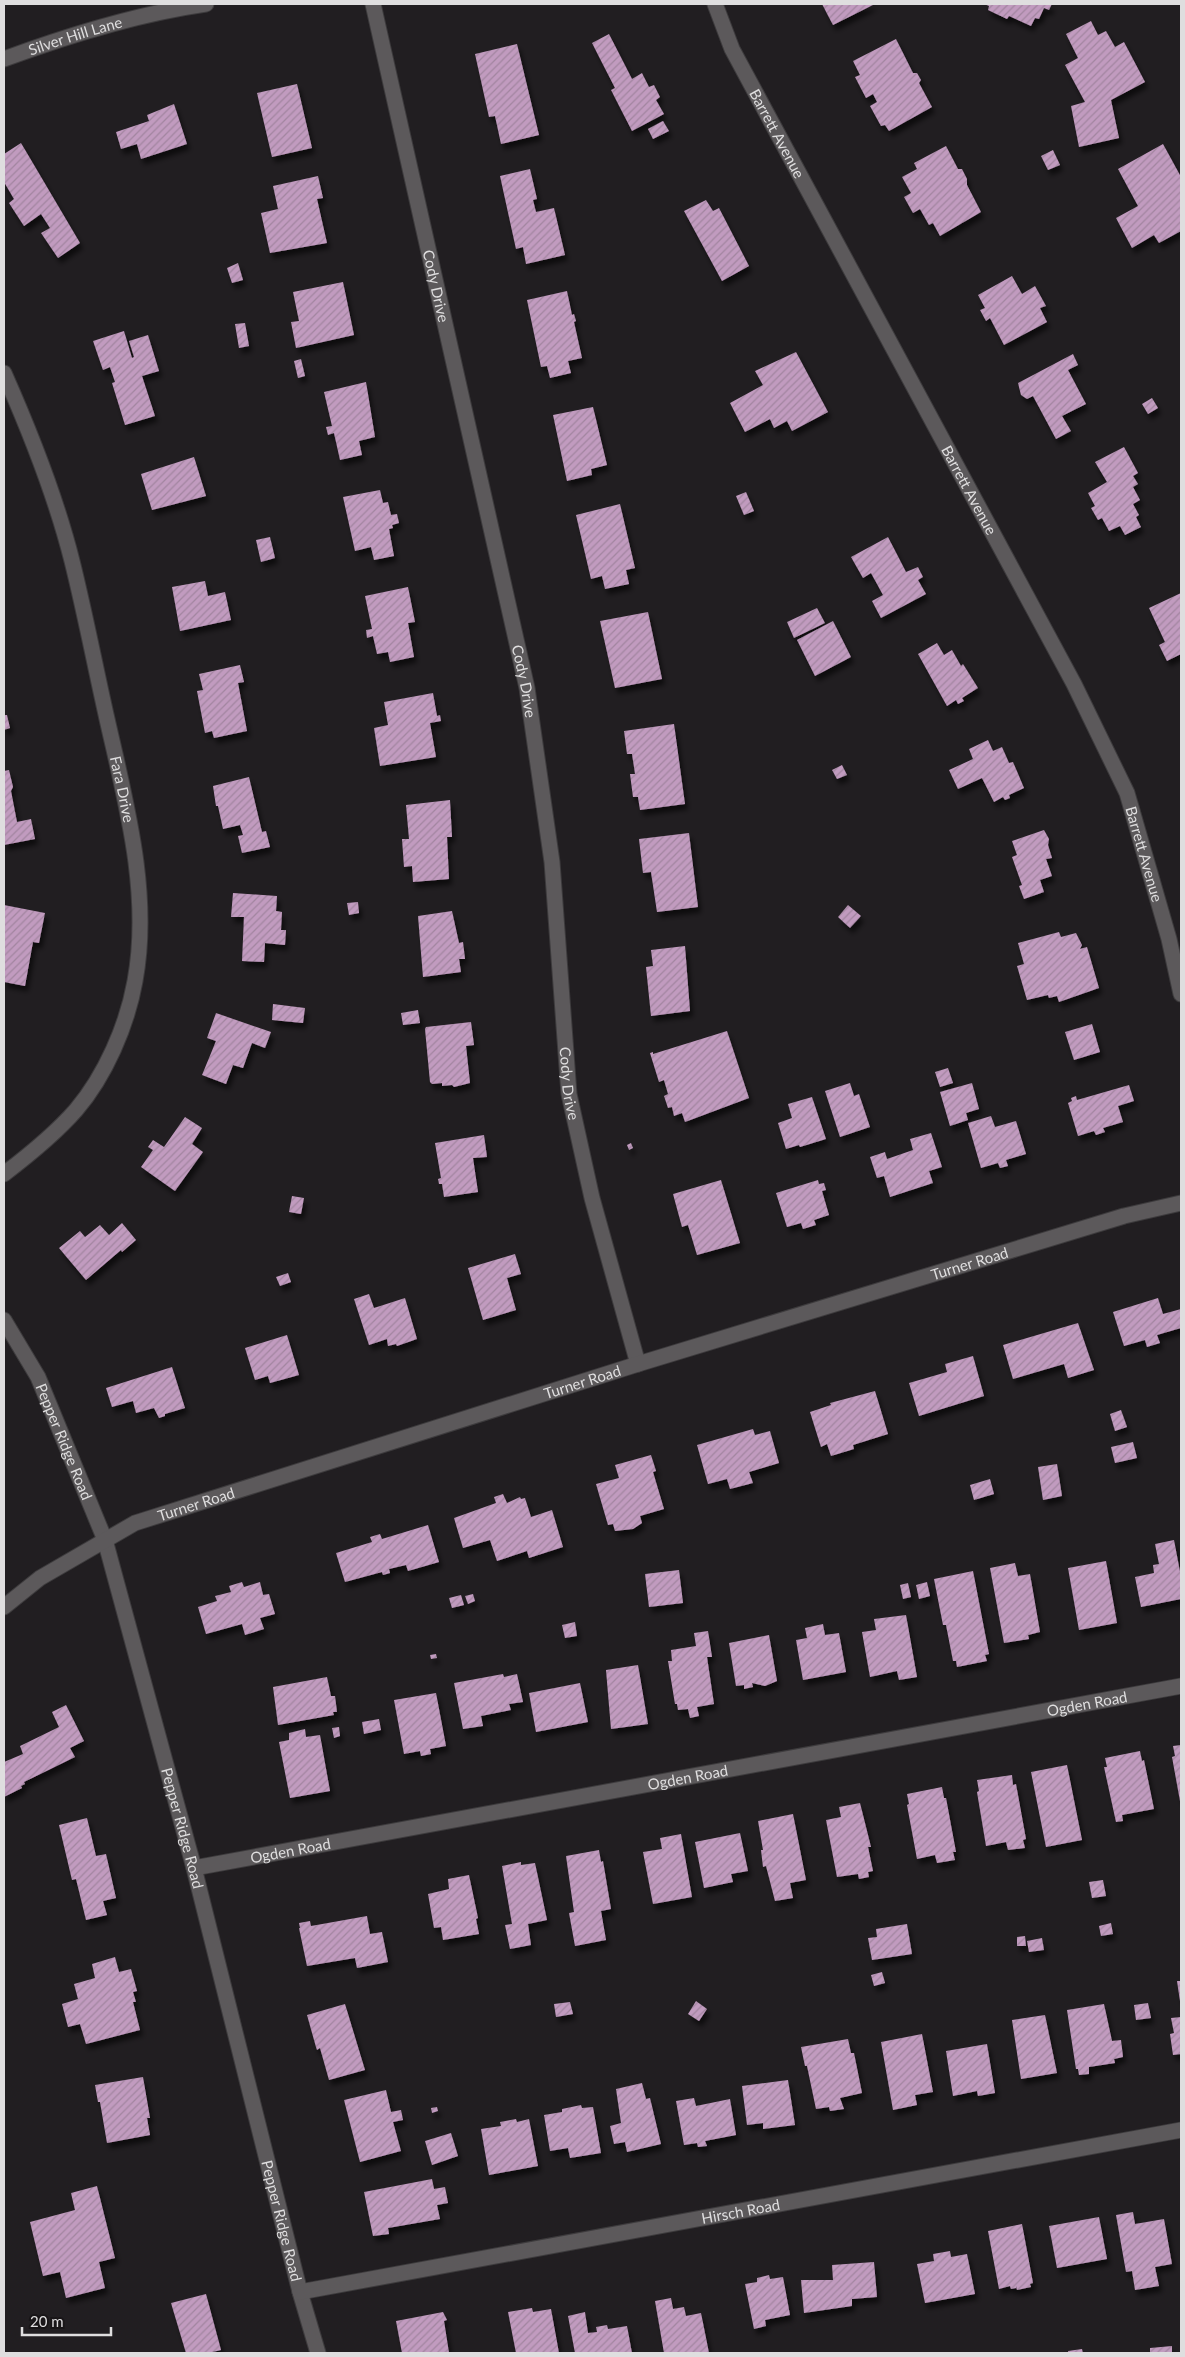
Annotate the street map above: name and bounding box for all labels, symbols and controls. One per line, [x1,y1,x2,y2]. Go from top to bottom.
street label: Silver Hill Lane [26,13,124,59]
street label: Barrett Avenue [746,86,809,181]
street label: Cody Drive [420,248,453,324]
street label: Barrett Avenue [938,442,1001,538]
street label: Cody Drive [509,643,540,719]
street label: Fara Drive [107,754,138,824]
street label: Barrett Avenue [1122,804,1167,904]
street label: Cody Drive [557,1046,583,1122]
street label: Turner Road [929,1243,1010,1283]
street label: Turner Road [541,1361,623,1402]
street label: Pepper Ridge Road [33,1380,96,1502]
street label: Turner Road [155,1483,237,1524]
street label: Ogden Road [1045,1687,1129,1720]
street label: Ogden Road [646,1761,729,1793]
street label: Pepper Ridge Road [158,1766,208,1890]
street label: Ogden Road [249,1834,332,1866]
street label: Pepper Ridge Road [258,2158,306,2283]
street label: Hirsch Road [700,2195,781,2227]
scale bar [22,2304,111,2336]
text: 20 m [30,2312,64,2330]

